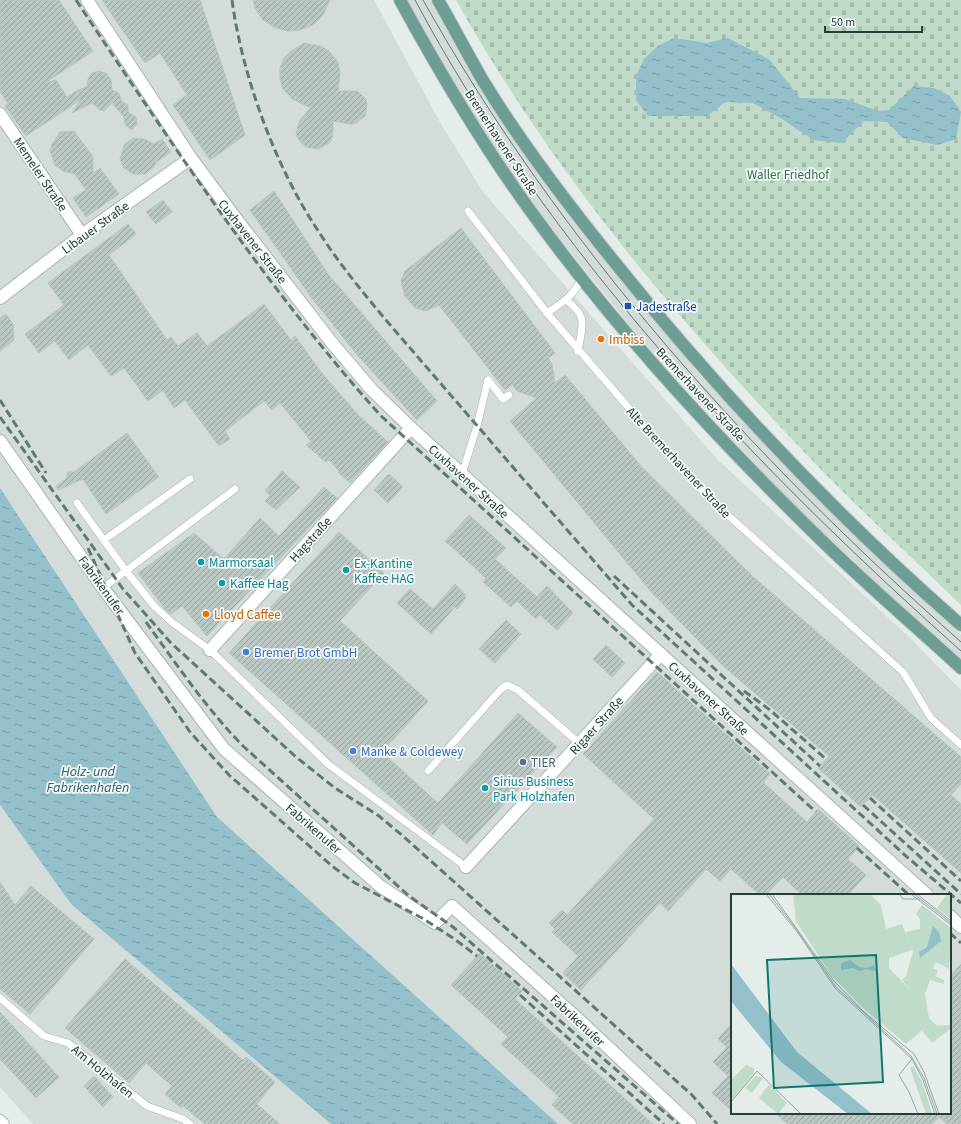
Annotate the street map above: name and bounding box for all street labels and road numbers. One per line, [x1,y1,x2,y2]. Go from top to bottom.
street label: Bremerhavener Straße [460,86,542,199]
street label: Memeler Straße [9,134,72,215]
street label: Cuxhavener Straße [214,196,291,288]
street label: Libauer Straße [58,197,133,258]
street label: Bremerhavener Straße [652,344,749,446]
street label: Alte Bremerhavener Straße [622,403,735,522]
street label: Cuxhavener Straße [424,441,512,523]
street label: Hagstraße [285,513,336,566]
street label: Fabrikenufer [74,552,129,619]
street label: Cuxhavener Straße [664,658,752,740]
street label: Rigaer Straße [566,693,628,759]
street label: Fabrikenufer [281,799,346,858]
street label: Fabrikenufer [546,991,609,1051]
street label: Am Holzhafen [67,1041,137,1103]

